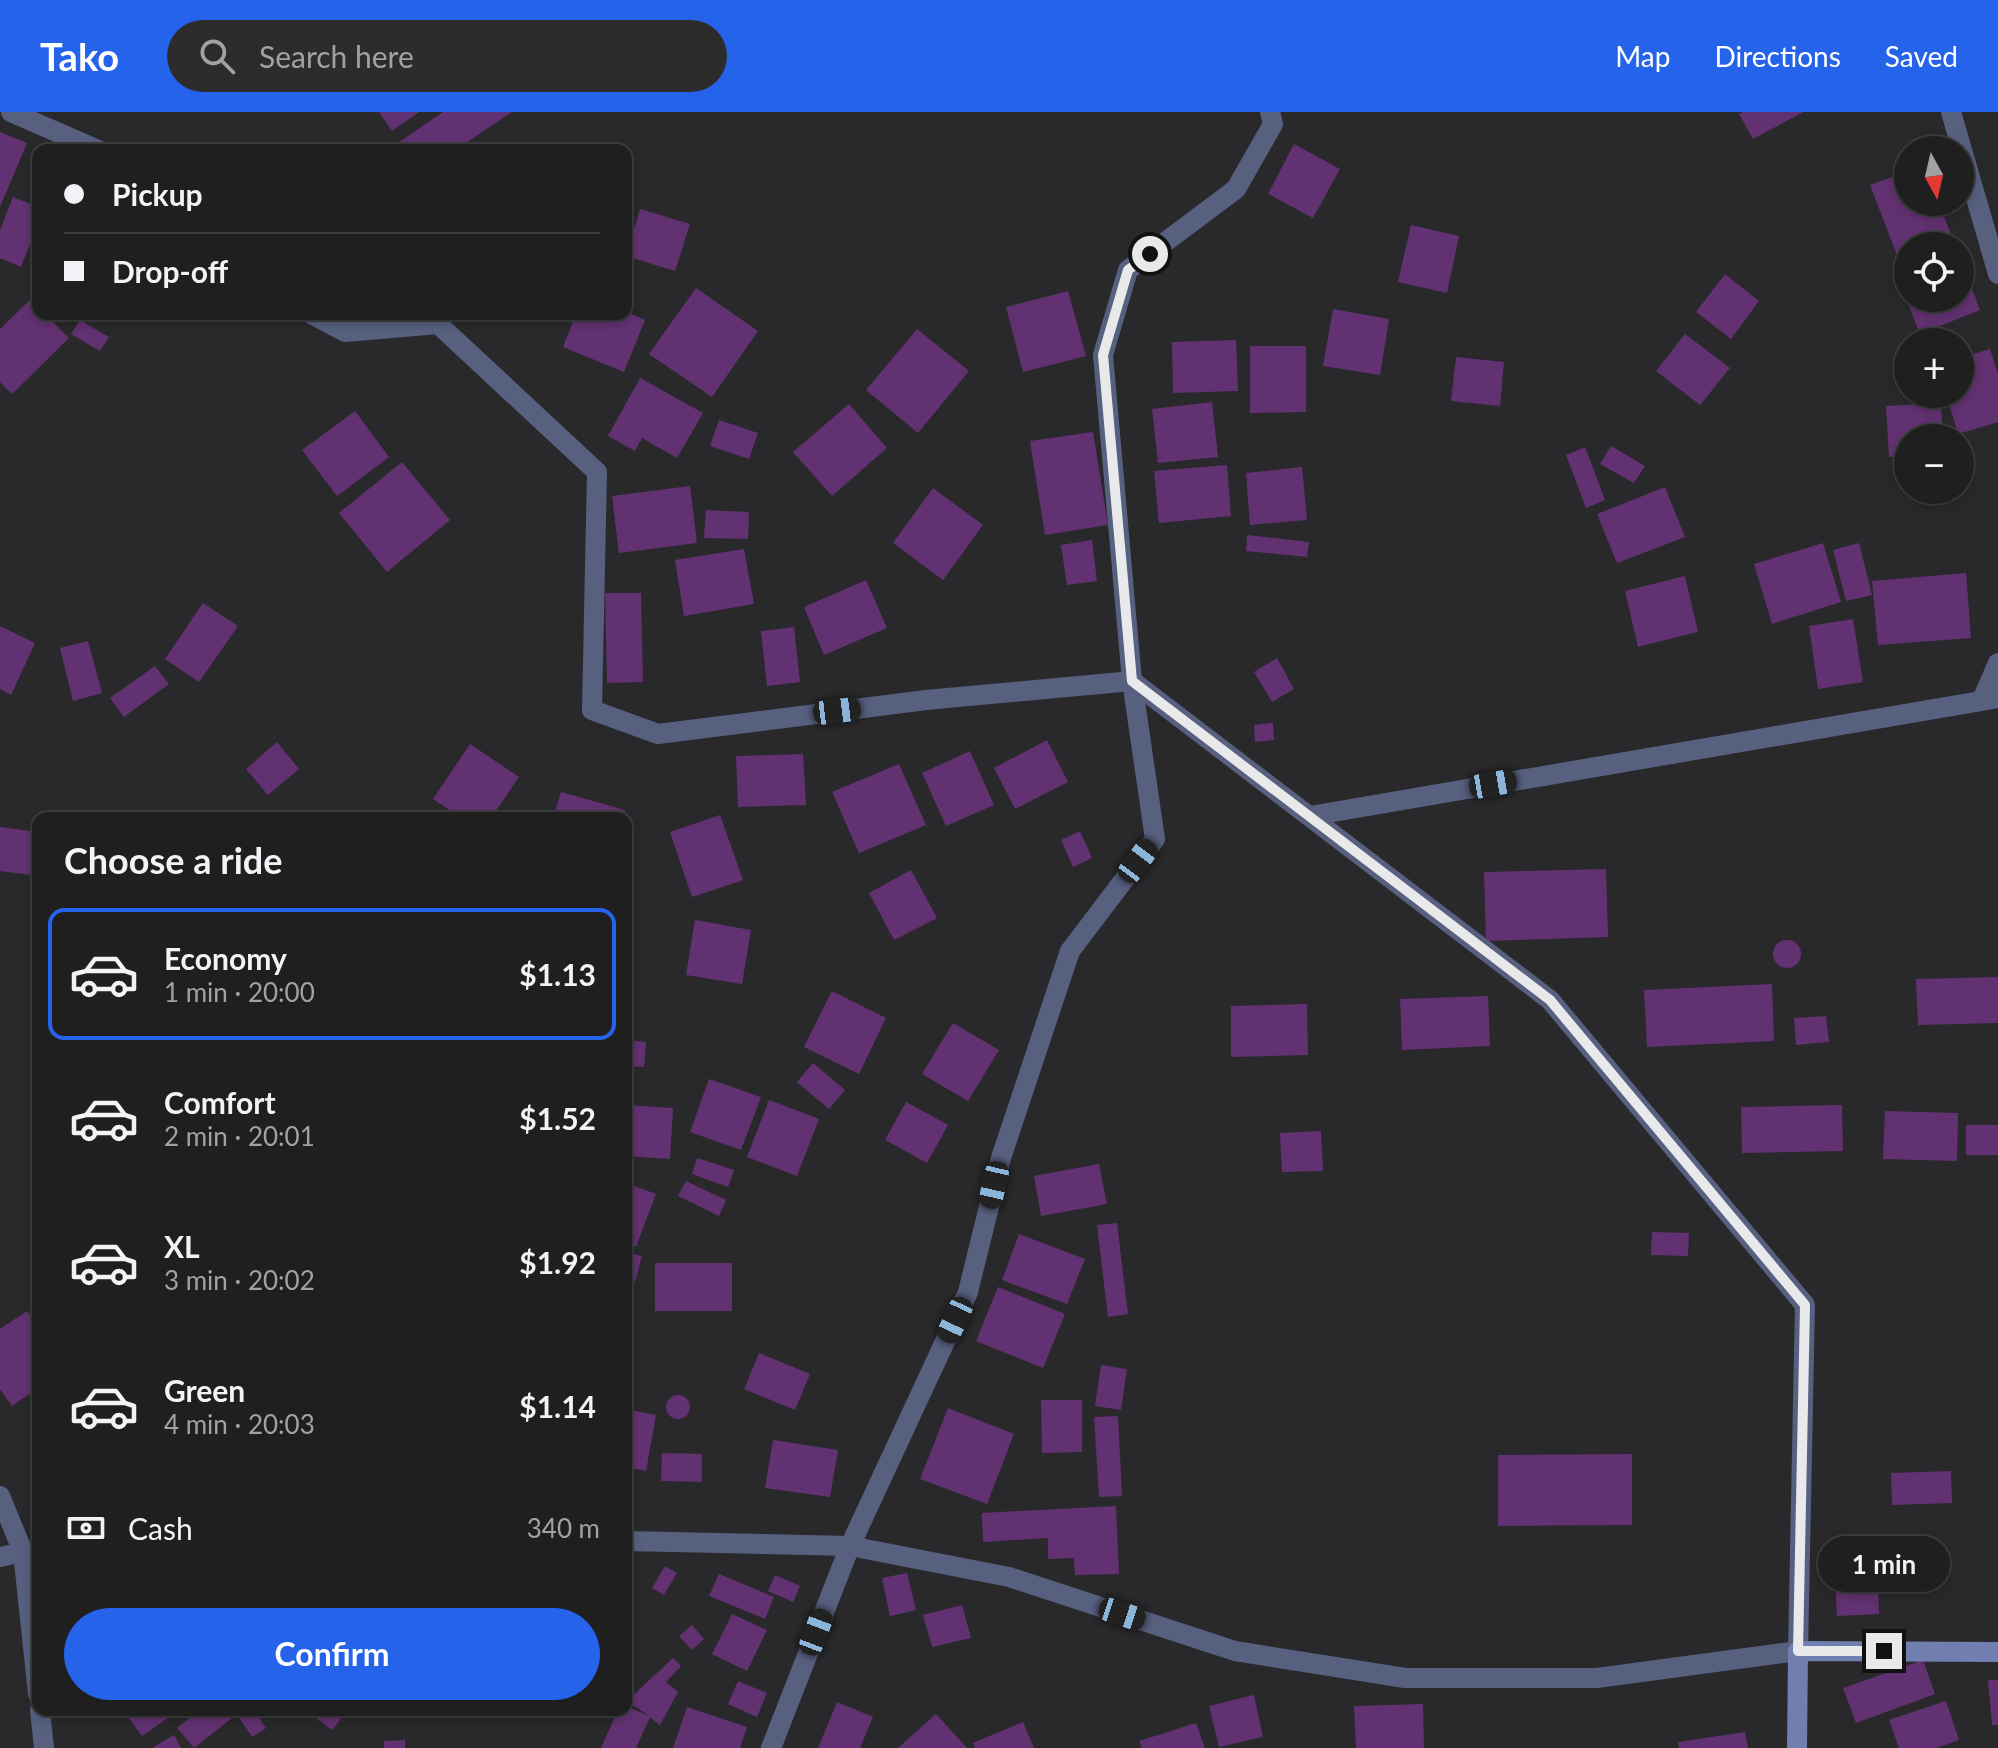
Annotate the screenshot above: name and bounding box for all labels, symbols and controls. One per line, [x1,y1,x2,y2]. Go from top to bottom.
search box [167,20,727,92]
text: Tako [40,33,119,79]
icon: search [195,34,239,78]
text: Search here [259,38,414,74]
text: Map [1615,39,1670,73]
text: Directions [1714,39,1841,73]
text: Saved [1885,39,1958,73]
north arrow [1894,136,1974,216]
map controls [1894,136,1974,504]
text: Pickup [112,176,203,212]
button: locate [1894,232,1974,312]
route start [1132,236,1168,272]
text: Drop-off [112,253,228,289]
button: + [1894,328,1974,408]
button: − [1894,424,1974,504]
car [812,696,862,726]
car [1467,768,1519,800]
car [1114,835,1162,887]
text: Choose a ride [64,838,283,882]
icon: car [68,938,140,1010]
text: Economy [164,940,287,976]
text: $1.13 [519,956,596,992]
text: 1 min · 20:00 [164,976,315,1008]
icon: car [68,1082,140,1154]
text: Comfort [164,1084,276,1120]
text: $1.52 [519,1100,596,1136]
text: 2 min · 20:01 [164,1120,315,1152]
car [977,1159,1011,1211]
icon: car [68,1226,140,1298]
text: XL [164,1228,200,1264]
text: $1.92 [519,1244,596,1280]
text: 3 min · 20:02 [164,1264,315,1296]
car [934,1293,976,1347]
icon: car [68,1370,140,1442]
text: Green [164,1372,245,1408]
text: $1.14 [519,1388,596,1424]
text: 4 min · 20:03 [164,1408,315,1440]
icon: cash [64,1506,108,1550]
text: Cash [128,1510,193,1546]
text: 340 m [527,1512,600,1544]
callout: 1 min [1818,1535,1950,1591]
text: 1 min [1852,1548,1916,1580]
car [1095,1595,1149,1633]
car [796,1605,836,1659]
button: Confirm [64,1608,600,1700]
route end [1866,1633,1902,1669]

